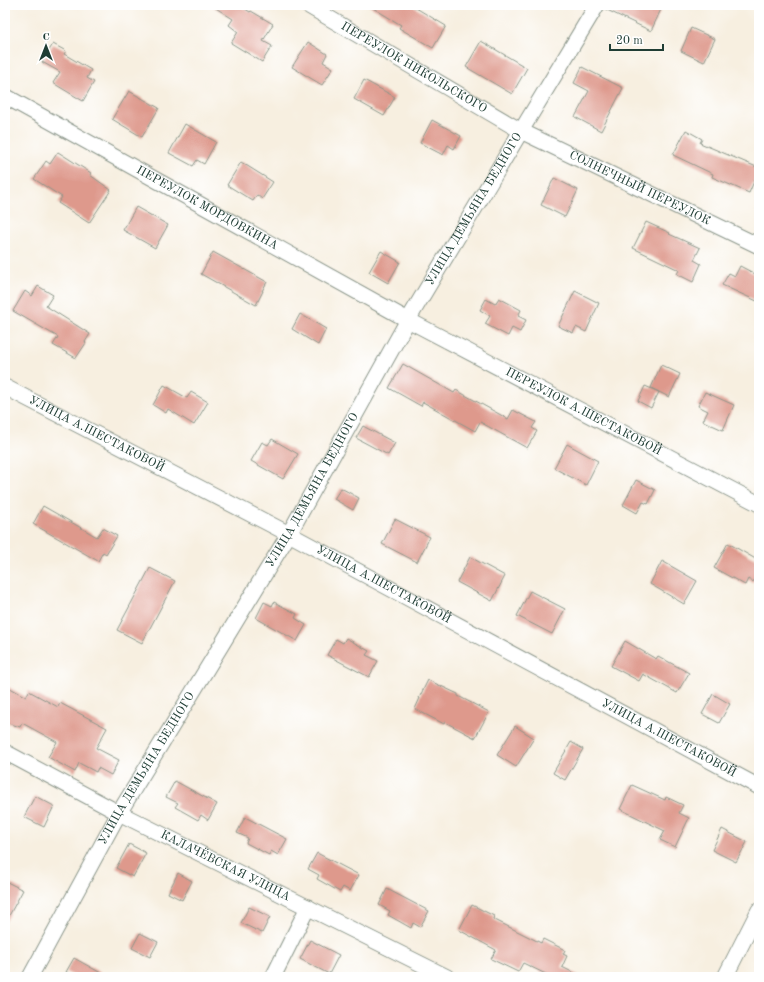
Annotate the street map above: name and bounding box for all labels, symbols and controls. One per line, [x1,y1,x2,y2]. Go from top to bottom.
street label: ПЕРЕУЛОК НИКОЛЬСКОГО [339,20,489,115]
north arrow [26,26,66,66]
scale bar [610,26,663,52]
text: С [42,32,50,43]
text: 20 m [616,35,643,47]
street label: УЛИЦА ДЕМЬЯНА БЕДНОГО [424,131,524,288]
street label: СОЛНЕЧНЫЙ ПЕРЕУЛОК [567,149,712,228]
street label: ПЕРЕУЛОК МОРДОВКИНА [134,164,280,252]
street label: ПЕРЕУЛОК А.ШЕСТАКОВОЙ [503,366,665,458]
street label: УЛИЦА А.ШЕСТАКОВОЙ [27,394,168,474]
street label: УЛИЦА ДЕМЬЯНА БЕДНОГО [264,411,361,570]
street label: УЛИЦА А.ШЕСТАКОВОЙ [314,544,454,626]
street label: УЛИЦА ДЕМЬЯНА БЕДНОГО [97,690,197,847]
street label: УЛИЦА А.ШЕСТАКОВОЙ [599,697,739,779]
street label: КАЛАЧЁВСКАЯ УЛИЦА [158,829,292,903]

